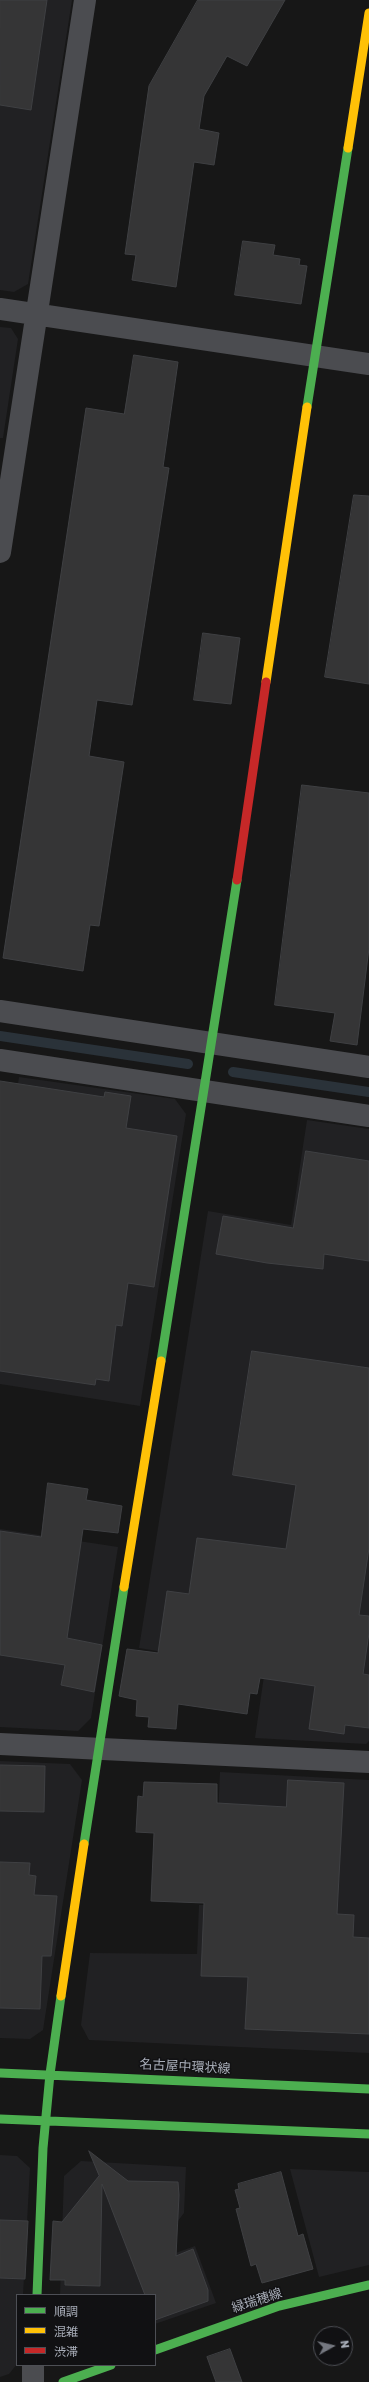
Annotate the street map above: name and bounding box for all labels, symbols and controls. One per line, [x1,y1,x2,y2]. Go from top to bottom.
street label: 名古屋中環状線 [139,2057,231,2077]
street label: 緑瑞穂線 [230,2286,284,2316]
legend [16,2294,156,2366]
text: 順調 [54,2305,78,2319]
text: 混雑 [54,2325,78,2339]
north arrow [313,2326,353,2366]
text: N [337,2340,351,2349]
text: 渋滞 [54,2345,78,2359]

